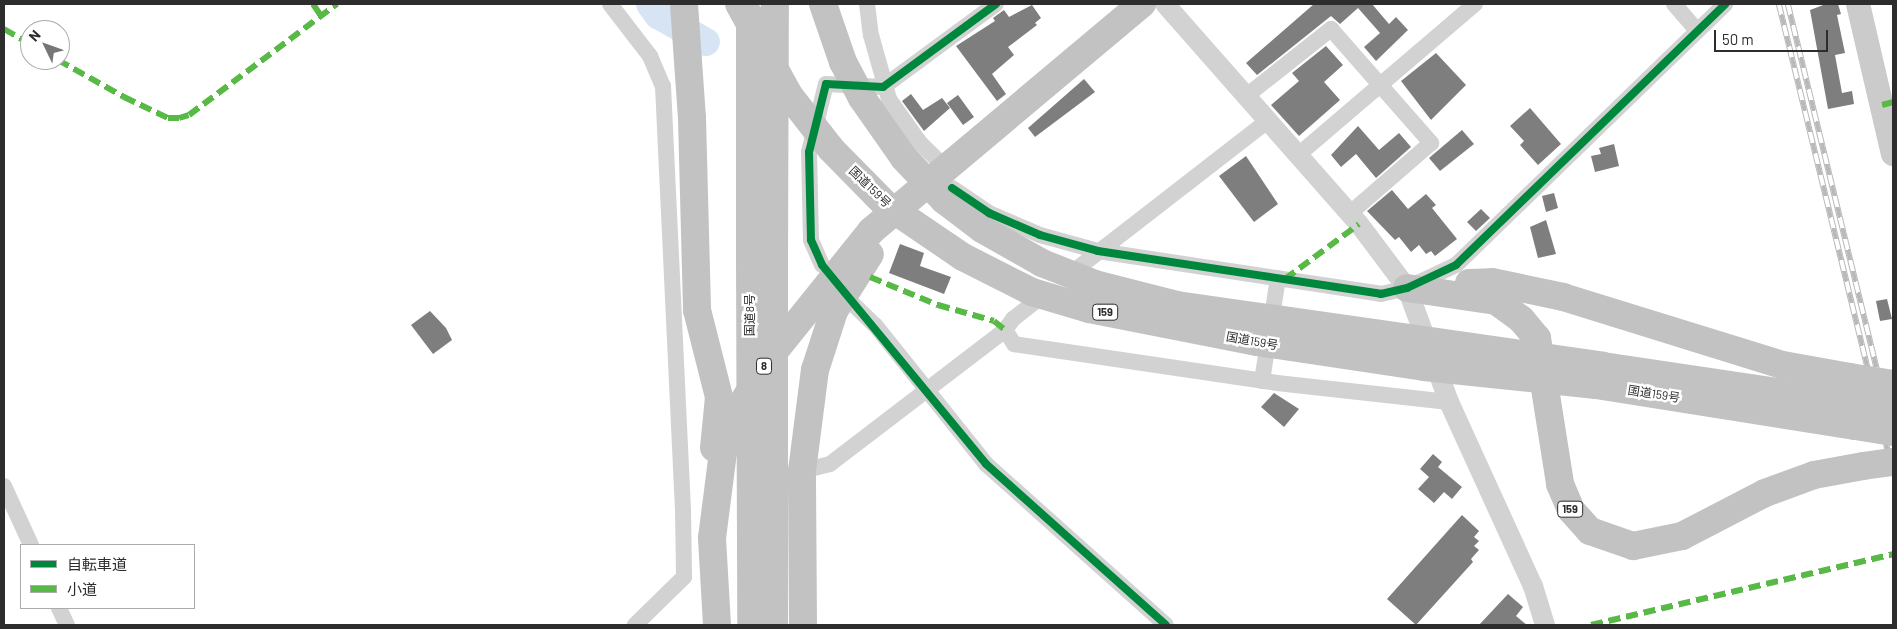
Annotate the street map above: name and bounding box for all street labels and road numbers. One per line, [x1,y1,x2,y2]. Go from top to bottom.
street label: 国道159号 [846,164,894,210]
street label: 国道8号 [743,294,757,336]
road number: 159 [1091,304,1119,320]
street label: 国道159号 [1225,329,1279,353]
road number: 8 [755,358,773,374]
street label: 国道159号 [1627,383,1681,405]
road number: 159 [1556,500,1584,518]

